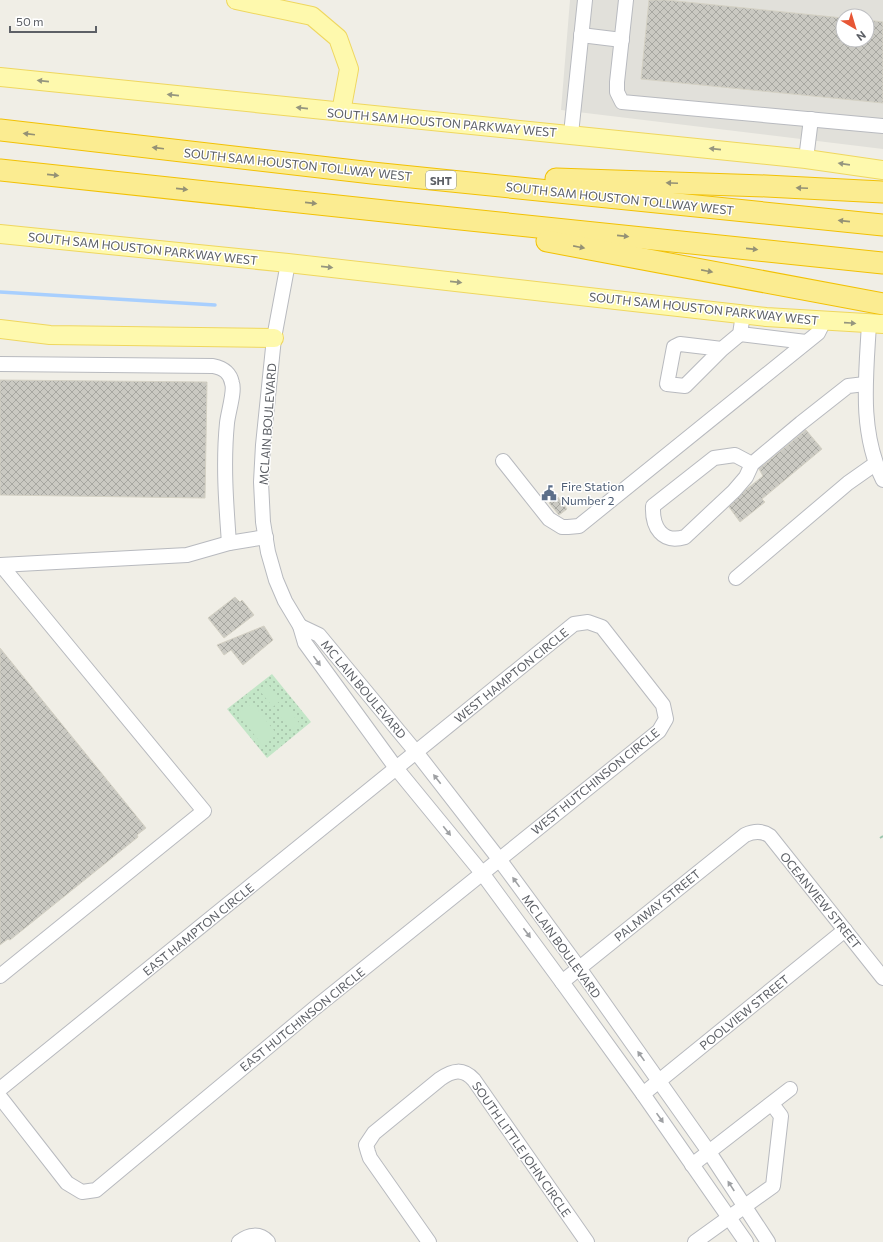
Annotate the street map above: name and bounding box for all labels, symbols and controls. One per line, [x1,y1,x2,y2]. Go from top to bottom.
scale bar [10,8,96,34]
north arrow [835,8,875,48]
text: 50 m [16,14,44,28]
text: N [854,29,869,44]
one-way arrow [37,78,49,85]
one-way arrow [167,92,179,98]
one-way arrow [296,105,308,111]
street label: SOUTH SAM HOUSTON PARKWAY WEST [327,105,558,139]
one-way arrow [23,130,35,137]
one-way arrow [152,145,164,152]
street label: SOUTH SAM HOUSTON TOLLWAY WEST [183,145,413,183]
one-way arrow [709,146,721,152]
one-way arrow [838,161,850,167]
road number: SHT [426,171,456,189]
one-way arrow [47,172,59,179]
street label: SOUTH SAM HOUSTON TOLLWAY WEST [505,179,735,217]
one-way arrow [665,180,678,186]
one-way arrow [796,184,808,191]
one-way arrow [176,186,188,193]
one-way arrow [305,200,317,207]
one-way arrow [838,218,850,225]
street label: SOUTH SAM HOUSTON PARKWAY WEST [28,229,259,267]
one-way arrow [617,233,629,239]
one-way arrow [573,244,585,250]
one-way arrow [746,246,758,253]
one-way arrow [321,264,333,270]
one-way arrow [701,268,713,274]
one-way arrow [450,279,462,285]
street label: SOUTH SAM HOUSTON PARKWAY WEST [589,289,820,327]
one-way arrow [844,319,856,326]
street label: MCLAIN BOULEVARD [256,362,278,485]
place label: Fire Station Number 2 [561,479,624,507]
public building icon: Fire Station Number 2 [540,484,558,502]
street label: WEST HAMPTON CIRCLE [451,625,571,725]
street label: MC LAIN BOULEVARD [319,637,409,741]
one-way arrow [313,655,321,666]
street label: WEST HUTCHINSON CIRCLE [528,725,662,837]
one-way arrow [433,774,441,785]
one-way arrow [443,825,452,836]
street label: OCEANVIEW STREET [778,849,864,951]
street label: PALMWAY STREET [611,866,703,944]
one-way arrow [512,877,520,888]
street label: EAST HAMPTON CIRCLE [140,880,256,978]
street label: MC LAIN BOULEVARD [520,892,604,1001]
one-way arrow [522,928,531,939]
street label: EAST HUTCHINSON CIRCLE [237,964,367,1074]
street label: POOLVIEW STREET [697,971,792,1052]
one-way arrow [637,1051,645,1061]
street label: SOUTH LITTLE JOHN CIRCLE [469,1079,574,1220]
one-way arrow [656,1113,664,1124]
one-way arrow [727,1181,735,1191]

